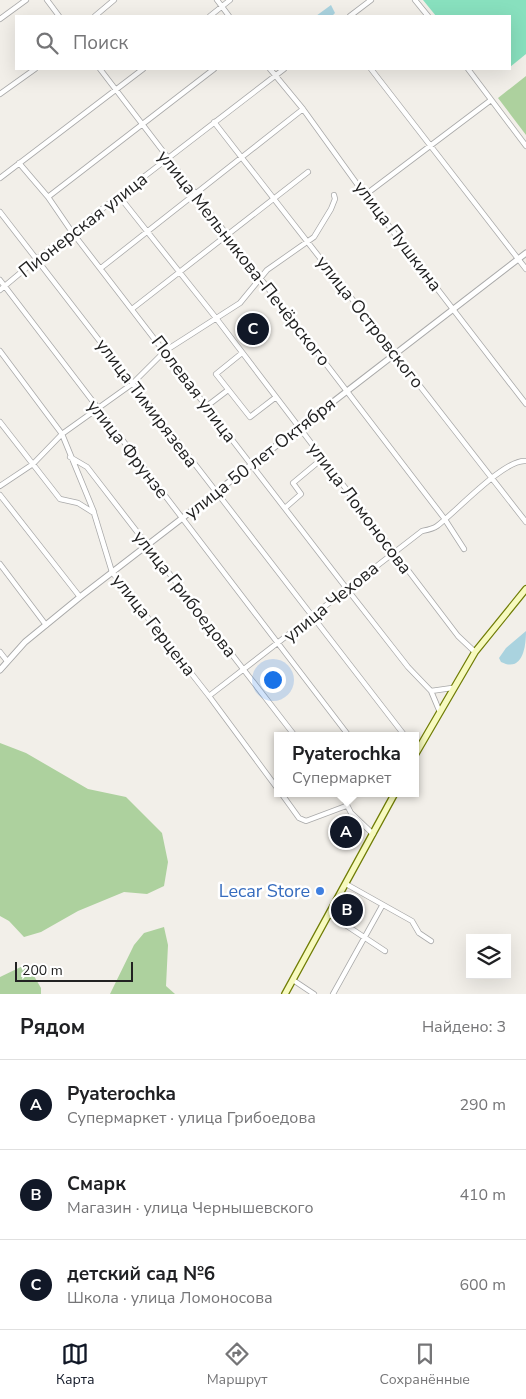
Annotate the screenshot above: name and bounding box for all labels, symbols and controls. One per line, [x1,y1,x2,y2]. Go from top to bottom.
search box [15,15,511,70]
icon: search [33,29,61,57]
text: Поиск [73,30,128,56]
street label: улица Мельникова-Печёрского [152,145,336,371]
street label: Пионерская улица [14,167,152,283]
street label: улица Пушкина [349,176,447,296]
street label: улица Островского [311,251,429,393]
pin: C [237,310,269,348]
street label: Полевая улица [146,331,242,447]
street label: улица Тимирязева [91,334,203,472]
street label: улица 50 лет Октября [180,392,340,524]
street label: улица Фрунзе [82,395,174,503]
street label: улица Ломоносова [302,437,418,579]
street label: улица Грибоедова [128,526,242,662]
street label: улица Чехова [278,556,384,648]
street label: улица Герцена [106,569,202,681]
your location [260,667,286,693]
popup [274,732,419,797]
text: Pyaterochka [292,741,401,767]
text: Супермаркет [292,767,391,789]
pin: A [330,813,362,851]
place label: Lecar Store [219,879,310,903]
marker: Lecar Store [314,885,326,897]
pin: B [331,891,363,929]
map controls [466,934,511,979]
button: layers [466,934,511,979]
scale bar [15,959,132,982]
text: 200 m [22,961,63,980]
text: Рядом [20,1013,85,1041]
text: Найдено: 3 [422,1016,506,1038]
text: Pyaterochka [67,1081,176,1107]
text: A [30,1094,42,1116]
text: 290 m [459,1094,506,1116]
text: Супермаркет · улица Грибоедова [67,1107,316,1129]
text: Смарк [67,1171,126,1197]
text: B [30,1184,42,1206]
text: 410 m [459,1184,506,1206]
text: Магазин · улица Чернышевского [67,1197,314,1219]
text: детский сад №6 [67,1261,215,1287]
text: C [31,1274,41,1296]
text: 600 m [459,1274,506,1296]
text: Школа · улица Ломоносова [67,1287,273,1309]
tab: Карта [56,1340,95,1389]
tab: Маршрут [207,1340,267,1389]
tab: Сохранённые [379,1340,470,1389]

